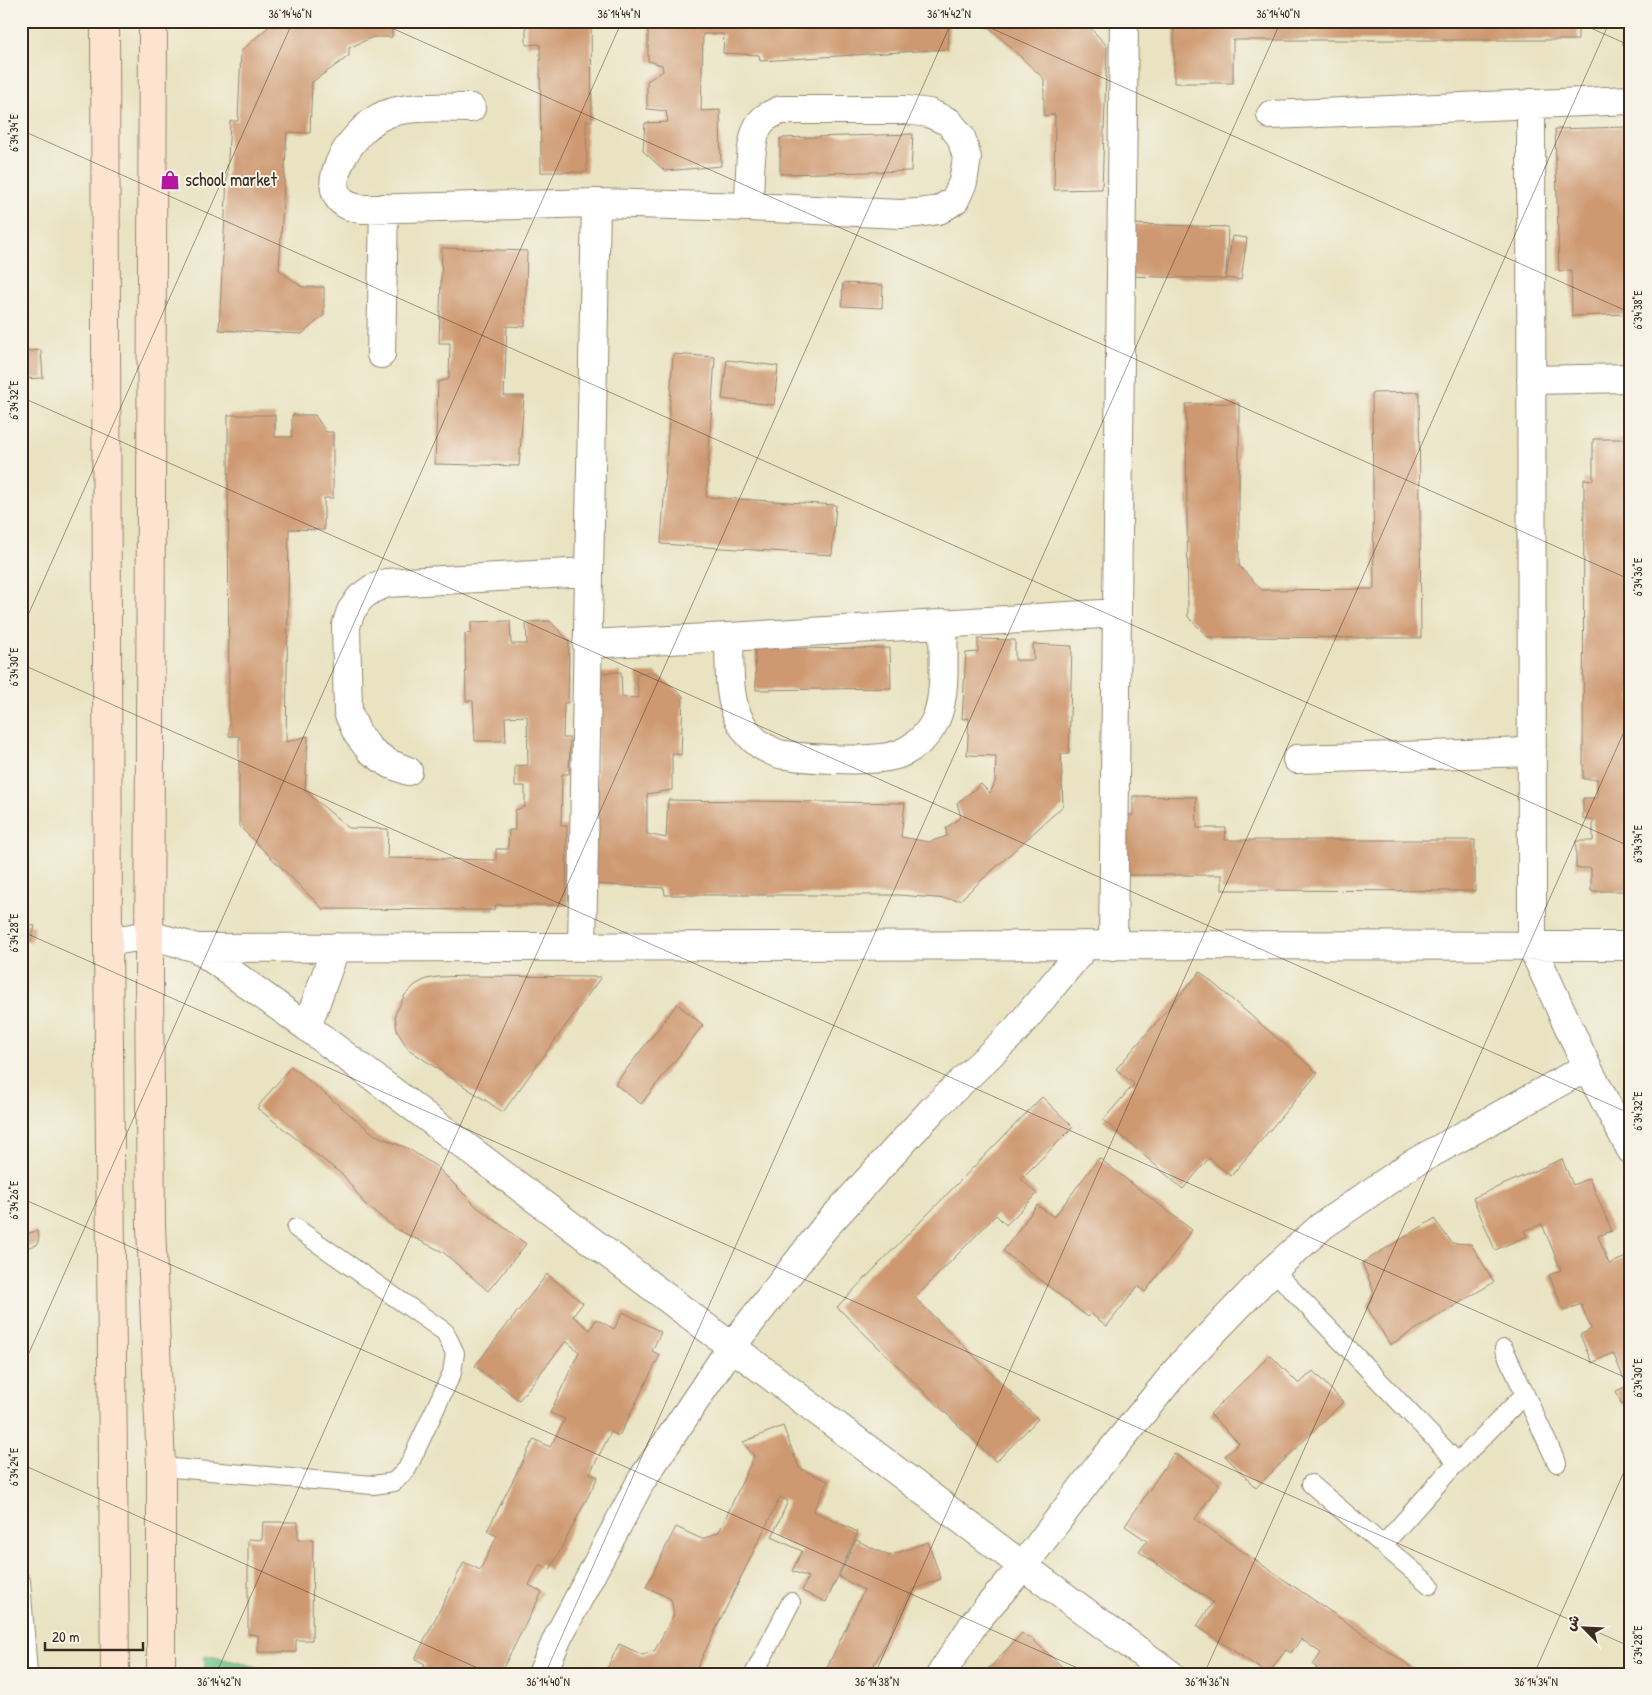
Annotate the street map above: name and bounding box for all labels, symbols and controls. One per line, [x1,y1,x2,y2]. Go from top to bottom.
text: 36°14'46"N [268,5,312,22]
text: 36°14'44"N [598,5,640,22]
text: 36°14'42"N [927,5,971,22]
text: 36°14'40"N [1256,5,1300,22]
text: 6°34'34"E [5,113,22,152]
place label: school market [185,167,278,192]
shop icon: school market [159,169,181,191]
text: 6°34'38"E [1629,290,1646,329]
text: 6°34'32"E [5,380,22,420]
text: 6°34'36"E [1629,557,1646,596]
text: 6°34'30"E [5,647,22,687]
text: 6°34'34"E [1629,824,1646,863]
text: 6°34'28"E [5,913,22,953]
text: 6°34'32"E [1629,1091,1646,1131]
text: 6°34'26"E [5,1180,22,1219]
text: 6°34'30"E [1629,1358,1646,1398]
text: 6°34'24"E [5,1447,22,1486]
north arrow [1560,1602,1610,1652]
text: ش [1560,1612,1583,1633]
scale bar [45,1620,142,1652]
text: 6°34'28"E [1629,1625,1646,1665]
text: 20 m [52,1626,79,1647]
text: 36°14'42"N [197,1673,241,1690]
text: 36°14'40"N [526,1673,570,1690]
text: 36°14'38"N [855,1673,899,1690]
text: 36°14'36"N [1185,1673,1229,1690]
text: 36°14'34"N [1514,1673,1558,1690]

